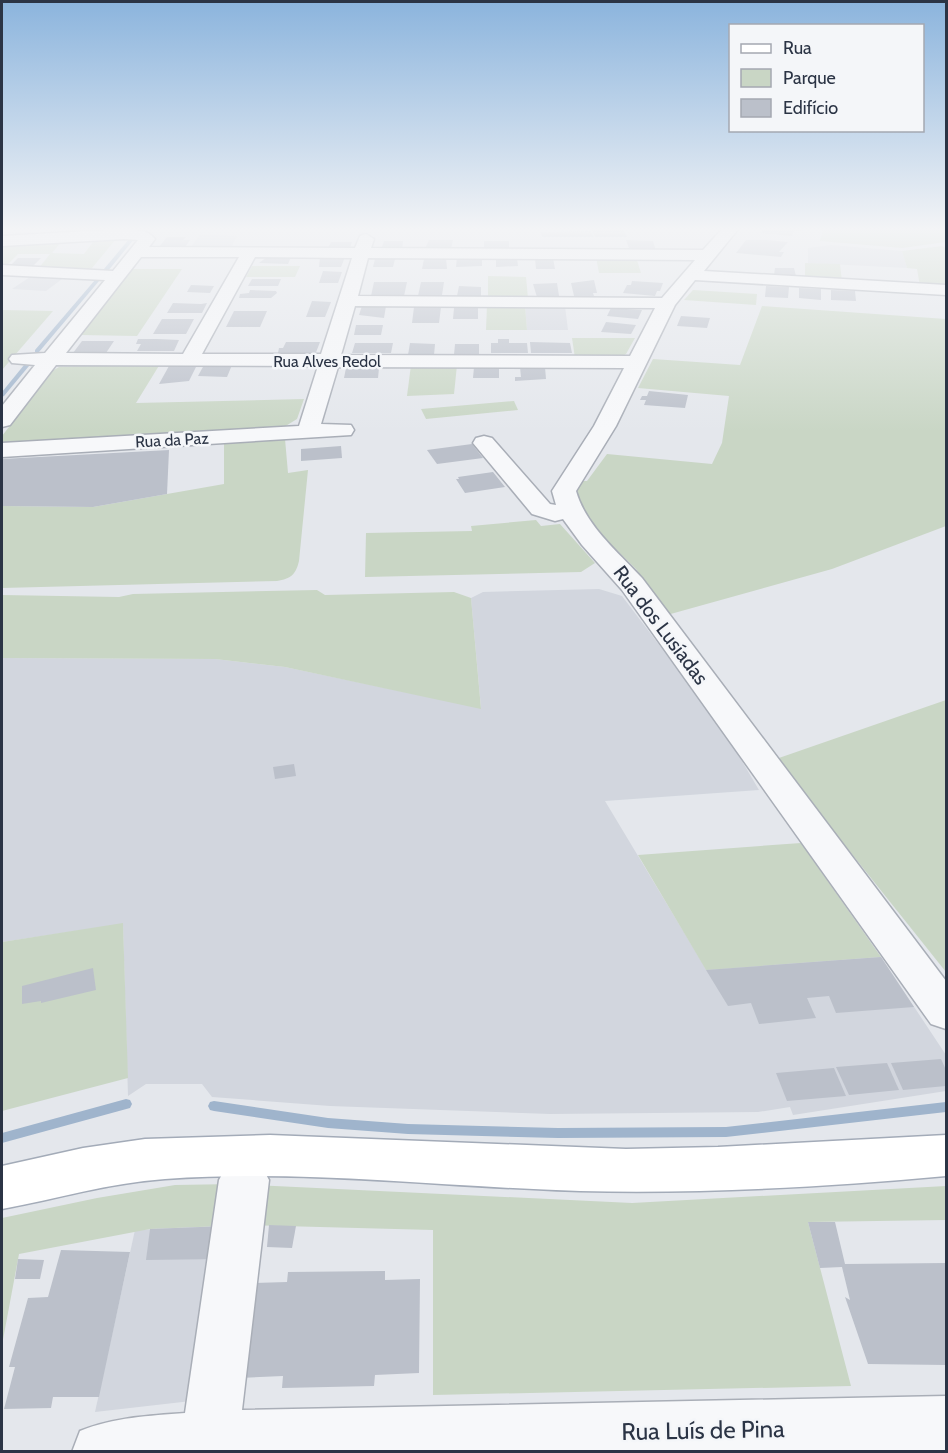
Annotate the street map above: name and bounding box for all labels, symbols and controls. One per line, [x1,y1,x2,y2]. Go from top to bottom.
legend [729,24,924,132]
text: Rua [783,37,812,59]
text: Parque [783,67,836,89]
text: Edifício [783,97,838,119]
street label: Rua Alves Redol [273,352,381,371]
street label: Rua da Paz [135,429,210,451]
street label: Rua dos Lusíadas [608,561,714,689]
street label: Rua Luís de Pina [621,1414,785,1446]

